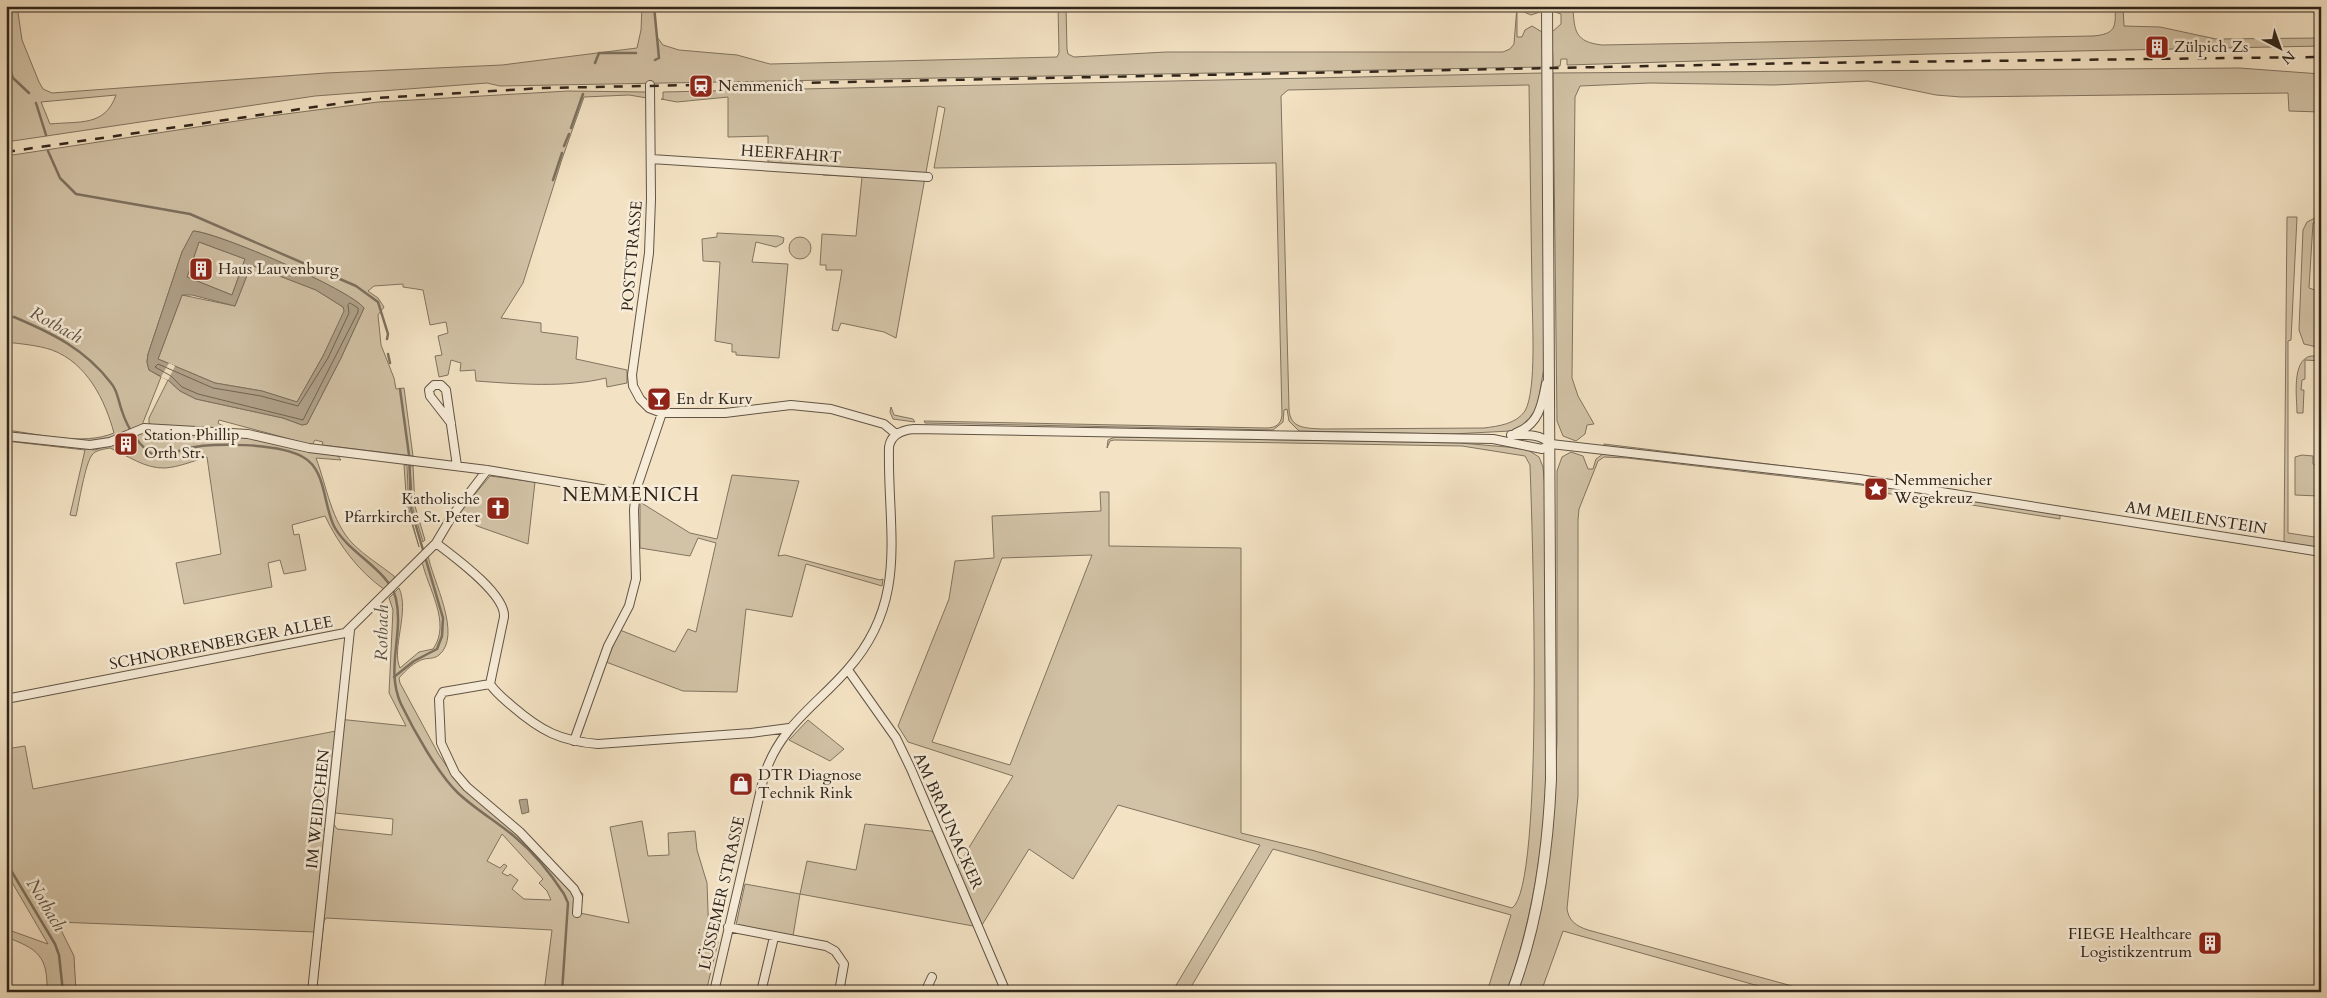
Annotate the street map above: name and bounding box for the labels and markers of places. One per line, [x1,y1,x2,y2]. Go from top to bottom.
building icon: Zülpich Zs [2144,34,2170,60]
place label: Zülpich Zs [2174,36,2248,58]
station icon: Nemmenich [688,73,714,99]
place label: Nemmenich [718,75,803,97]
building icon: Haus Lauvenburg [188,256,214,282]
place label: Haus Lauvenburg [218,258,339,280]
bar icon: En dr Kurv [646,386,672,412]
place label: En dr Kurv [676,388,753,410]
place label: Station Phillip Orth Str. [144,424,239,464]
building icon: Station Phillip Orth Str. [113,431,139,457]
place label: Nemmenicher Wegekreuz [1893,469,1992,509]
place icon: Nemmenicher Wegekreuz [1863,476,1889,502]
place label: Katholische Pfarrkirche St. Peter [344,488,480,528]
church icon: Katholische Pfarrkirche St. Peter [485,495,511,521]
place label: DTR Diagnose Technik Rink [758,764,862,804]
shop icon: DTR Diagnose Technik Rink [728,771,754,797]
place label: FIEGE Healthcare Logistikzentrum [2068,923,2192,963]
building icon: FIEGE Healthcare Logistikzentrum [2197,930,2223,956]

